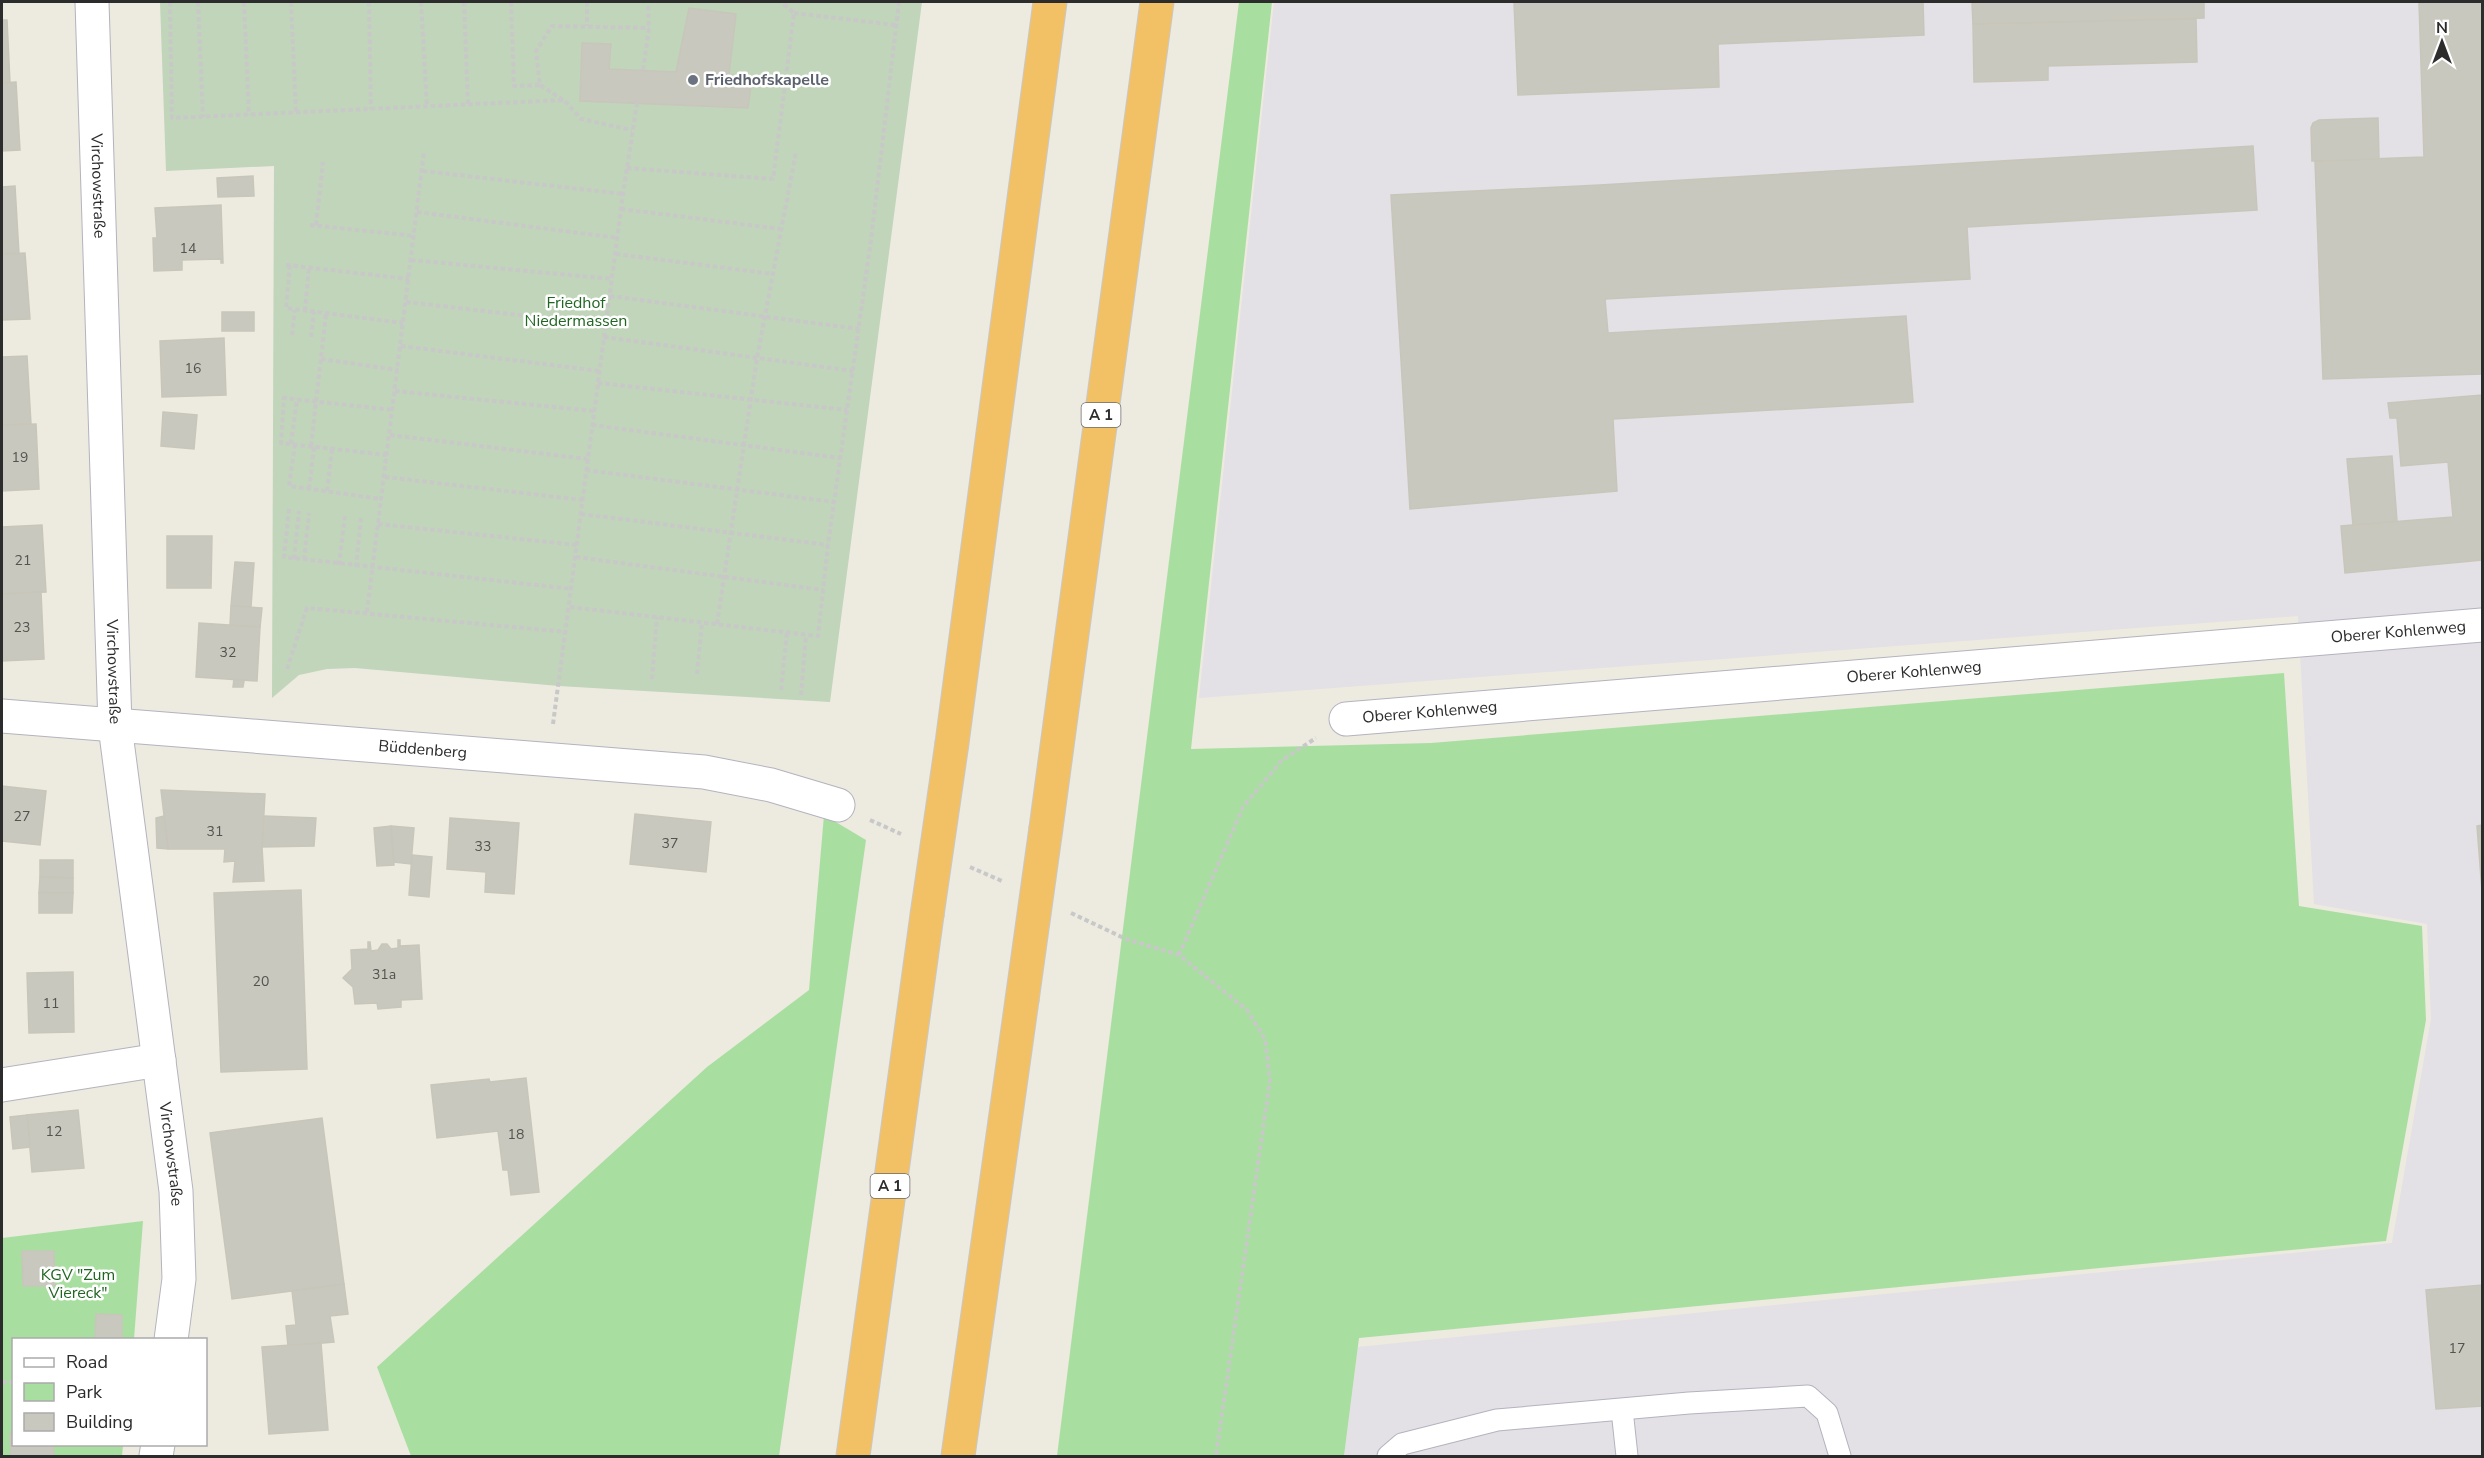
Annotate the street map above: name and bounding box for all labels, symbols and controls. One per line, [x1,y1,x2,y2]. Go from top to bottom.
north arrow [2412,12,2472,72]
text: N [2436,17,2448,39]
place label: Friedhofskapelle [705,69,829,91]
marker: Friedhofskapelle [686,73,700,87]
street label: Virchowstraße [85,132,110,239]
house number: 14 [180,239,196,258]
park label: Friedhof Niedermassen [525,292,627,332]
house number: 16 [185,359,201,378]
road number: A 1 [1082,403,1120,427]
house number: 19 [12,448,28,467]
house number: 21 [15,551,31,570]
street label: Oberer Kohlenweg [2330,615,2467,648]
house number: 23 [14,618,30,637]
street label: Virchowstraße [101,618,126,724]
house number: 32 [220,643,236,662]
street label: Oberer Kohlenweg [1846,655,1982,689]
street label: Oberer Kohlenweg [1361,696,1498,729]
street label: Büddenberg [377,735,468,764]
house number: 27 [14,807,30,826]
house number: 31 [207,822,223,841]
house number: 37 [662,834,678,853]
house number: 33 [475,837,491,856]
house number: 31a [372,965,396,984]
house number: 20 [253,972,269,991]
house number: 11 [43,994,59,1013]
street label: Virchowstraße [153,1100,188,1206]
house number: 12 [46,1122,62,1141]
house number: 18 [508,1125,524,1144]
road number: A 1 [870,1174,910,1198]
park label: KGV "Zum Viereck" [41,1264,115,1304]
legend [12,1338,207,1446]
house number: 17 [2449,1339,2465,1358]
text: Road [66,1350,108,1374]
text: Park [66,1380,103,1404]
text: Building [66,1410,133,1434]

